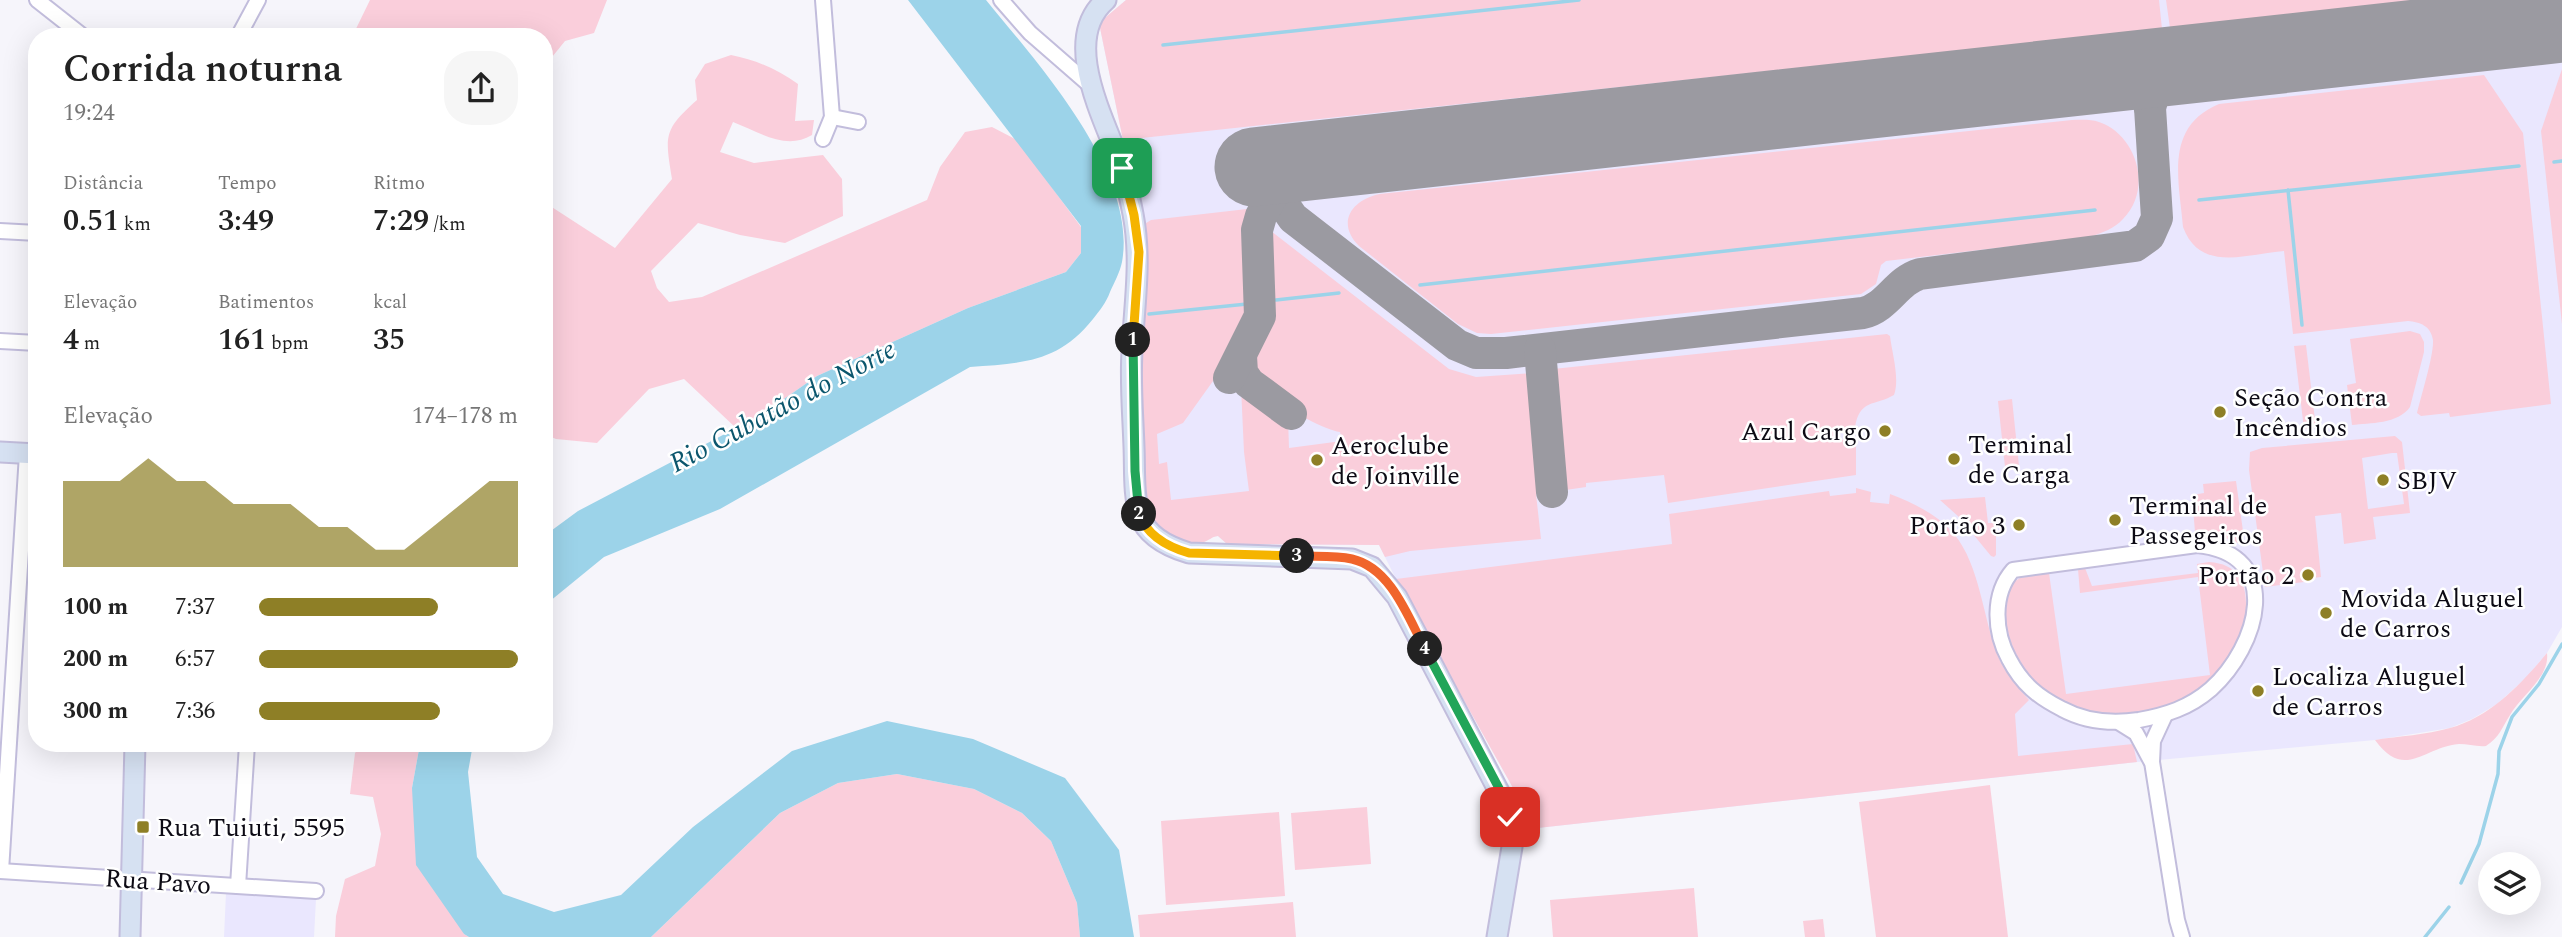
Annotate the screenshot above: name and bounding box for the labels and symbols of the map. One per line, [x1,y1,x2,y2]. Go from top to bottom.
pin [1092,138,1152,198]
pin: 1 [1116,322,1150,358]
water label: Rio Cubatão do Norte [662,328,904,484]
place label: Seção Contra Incêndios [2234,378,2388,448]
marker: Seção Contra Incêndios [2212,404,2228,420]
place label: Azul Cargo [1741,412,1871,452]
marker: Azul Cargo [1877,423,1893,439]
place label: Terminal de Carga [1968,425,2073,495]
place label: Aeroclube de Joinville [1331,426,1460,496]
marker: Terminal de Carga [1946,451,1962,467]
marker: Aeroclube de Joinville [1309,452,1325,468]
place label: SBJV [2397,461,2457,501]
marker: SBJV [2375,472,2391,488]
place label: Terminal de Passegeiros [2129,486,2267,556]
pin: 2 [1122,496,1156,532]
place label: Portão 3 [1909,506,2005,546]
marker: Terminal de Passegeiros [2107,512,2123,528]
marker: Portão 3 [2011,517,2027,533]
pin: 3 [1280,538,1314,574]
place label: Portão 2 [2198,556,2294,596]
marker: Portão 2 [2300,567,2316,583]
place label: Movida Aluguel de Carros [2340,579,2524,649]
marker: Movida Aluguel de Carros [2318,605,2334,621]
pin: 4 [1408,632,1442,666]
place label: Localiza Aluguel de Carros [2272,657,2466,727]
marker: Localiza Aluguel de Carros [2250,683,2266,699]
pin [1480,787,1540,847]
place label: Rua Tuiuti, 5595 [157,808,345,848]
marker: Rua Tuiuti, 5595 [135,819,151,835]
street label: Rua Pavo [104,858,212,906]

